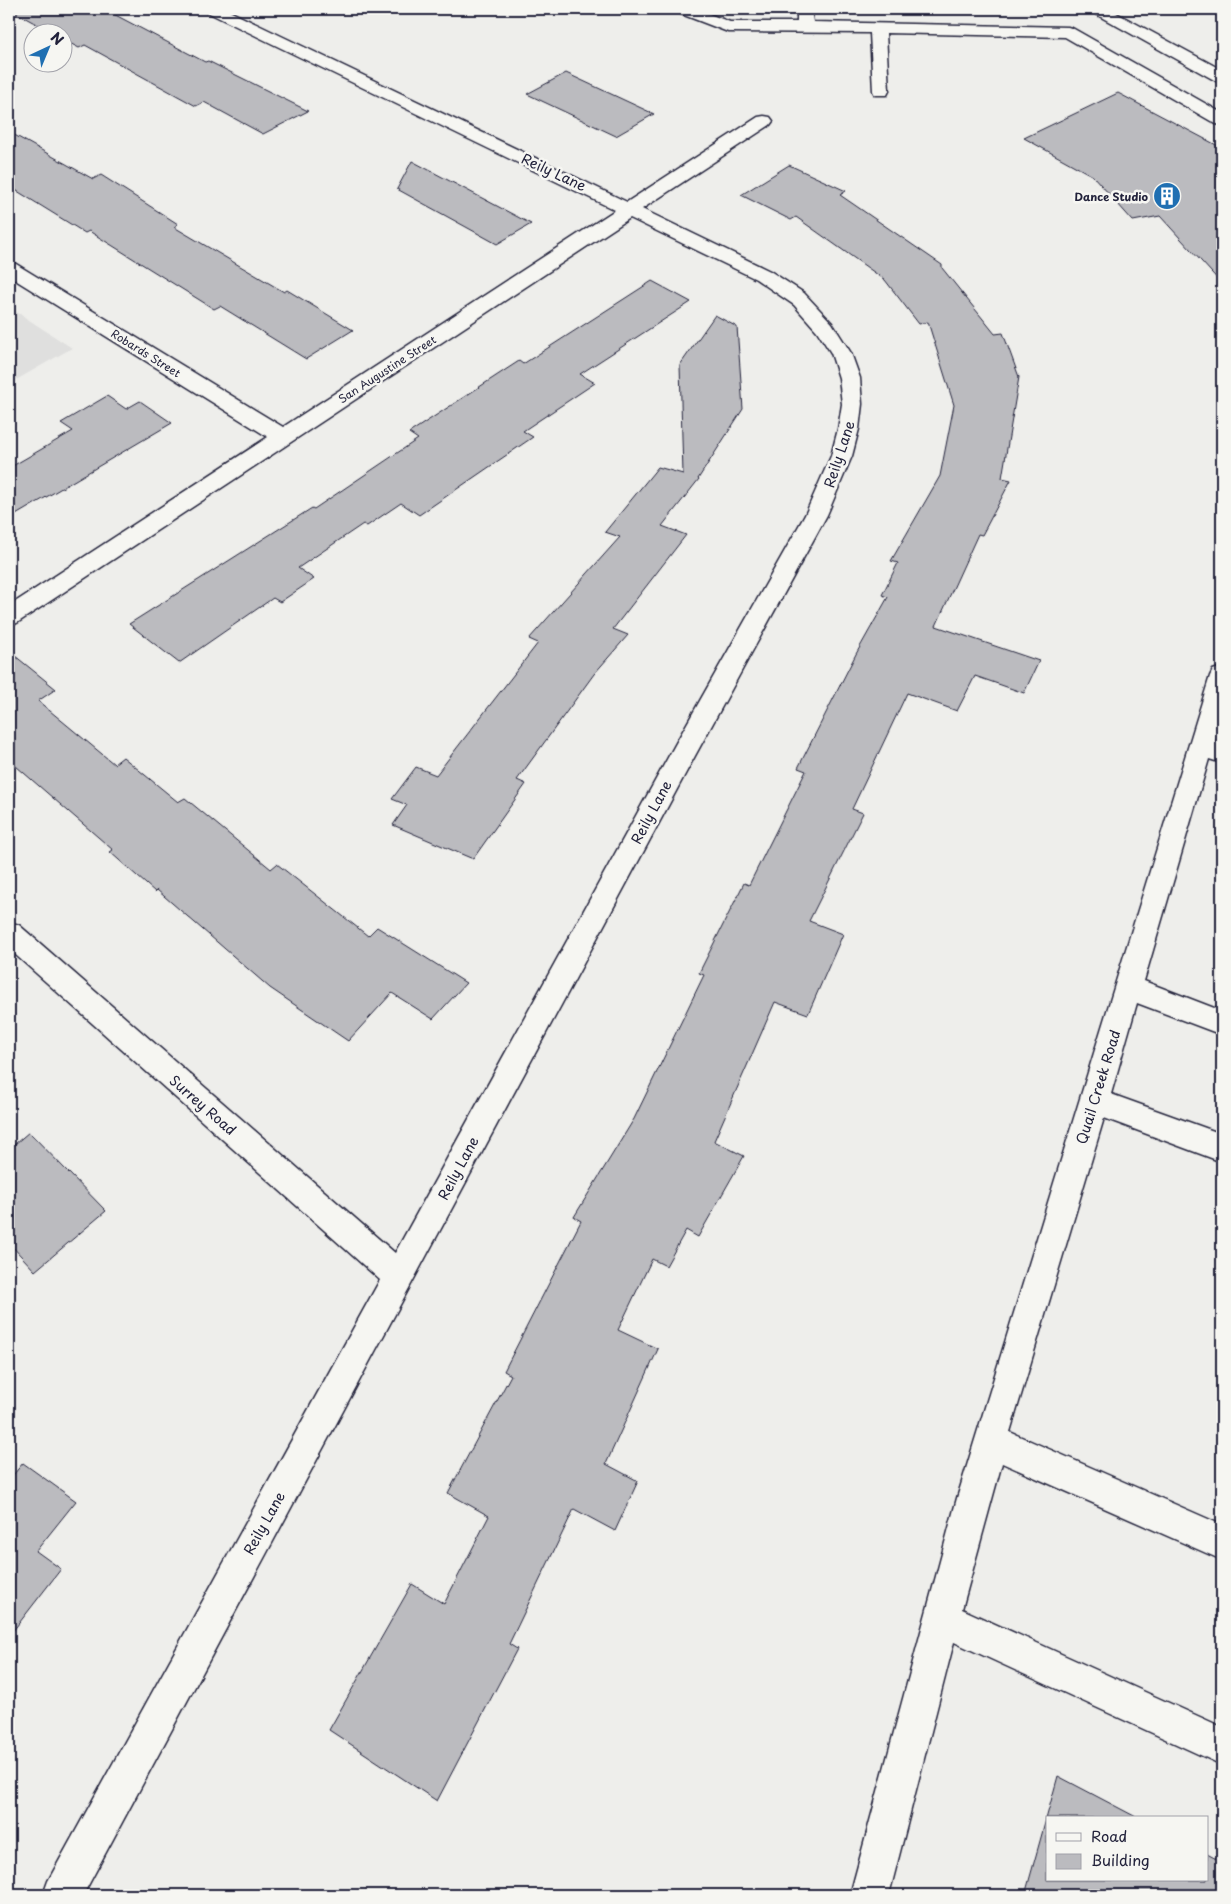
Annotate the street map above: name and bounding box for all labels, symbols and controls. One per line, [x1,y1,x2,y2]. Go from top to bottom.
north arrow [22,22,72,72]
text: N [46,27,69,50]
street label: Reily Lane [518,148,590,196]
building icon: Dance Studio [1152,181,1182,211]
place label: Dance Studio [1074,188,1149,205]
street label: Robards Street [108,325,185,381]
street label: San Augustine Street [335,331,439,407]
street label: Reily Lane [818,418,860,490]
street label: Reily Lane [625,776,677,848]
street label: Quail Creek Road [1071,1027,1125,1147]
street label: Surrey Road [165,1070,241,1140]
street label: Reily Lane [432,1132,484,1204]
street label: Reily Lane [238,1487,290,1558]
legend [1046,1816,1208,1882]
text: Road [1091,1824,1127,1847]
text: Building [1091,1848,1150,1871]

